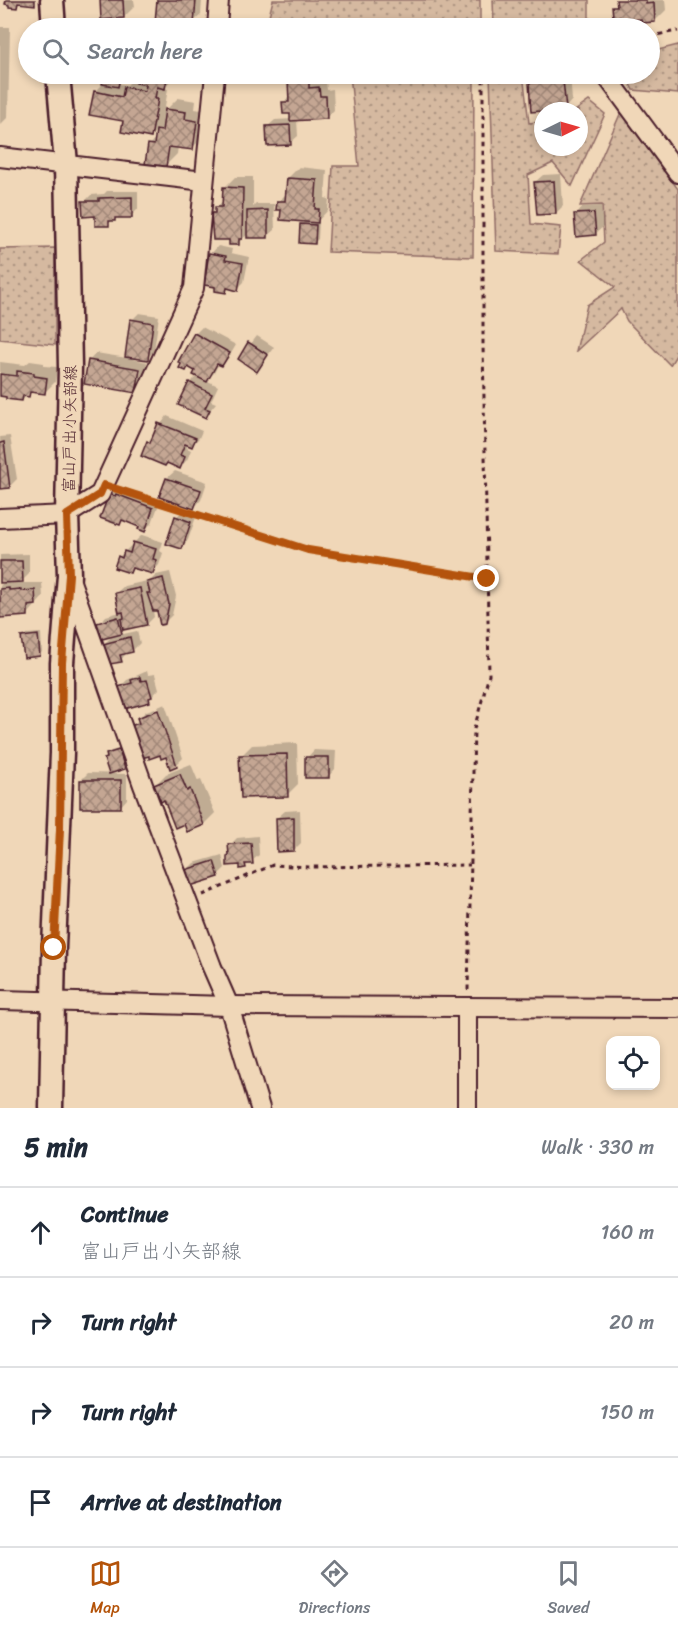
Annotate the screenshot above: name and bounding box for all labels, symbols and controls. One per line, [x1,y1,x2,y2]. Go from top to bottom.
search box [18,18,660,84]
text: Search here [87,32,203,71]
icon: search [39,35,72,68]
north arrow [534,102,588,156]
street label: 富山戸出小矢部線 [54,365,85,493]
route end [473,565,499,591]
route start [40,934,66,960]
map controls [606,1036,660,1090]
button: locate [606,1036,660,1090]
text: 5 min [24,1124,88,1170]
text: Walk · 330 m [541,1130,654,1165]
text: Continue [81,1195,169,1234]
text: 160 m [601,1215,654,1250]
icon: ahead [24,1216,57,1249]
text: 富山戸出小矢部線 [81,1234,241,1269]
text: Turn right [81,1303,176,1342]
text: 20 m [609,1305,654,1340]
icon: right [24,1306,57,1339]
text: Turn right [81,1393,176,1432]
text: 150 m [600,1395,654,1430]
icon: right [24,1396,57,1429]
text: Arrive at destination [81,1483,282,1522]
icon: arrive [24,1486,57,1519]
tab: Map [89,1557,122,1622]
tab: Directions [299,1557,370,1622]
tab: Saved [547,1557,589,1622]

